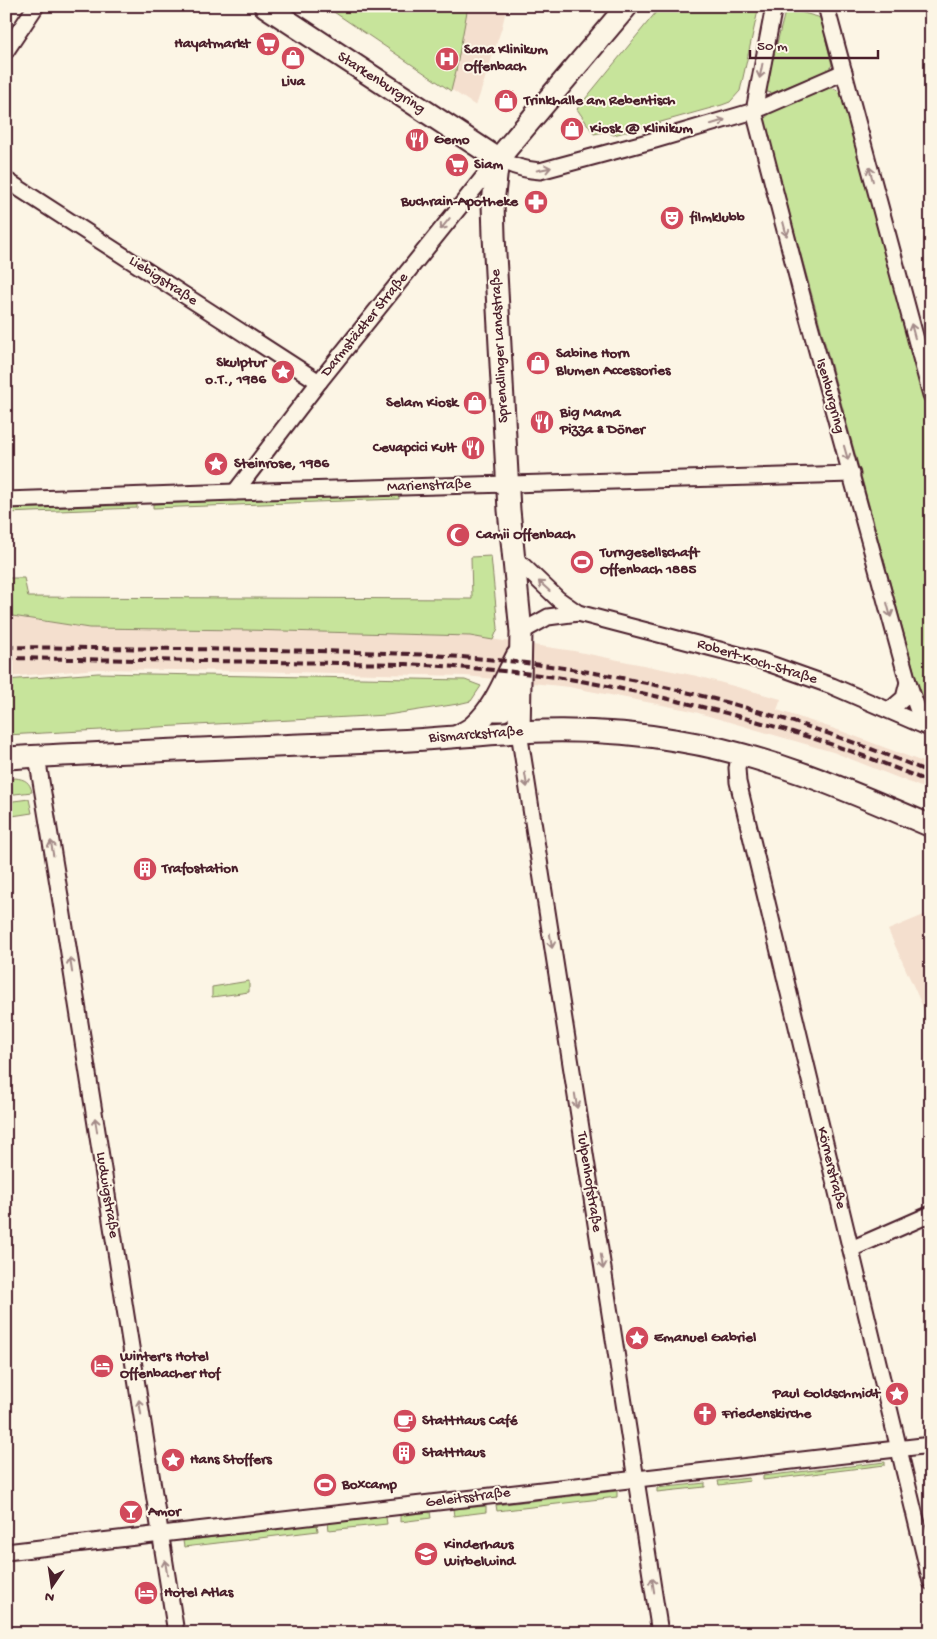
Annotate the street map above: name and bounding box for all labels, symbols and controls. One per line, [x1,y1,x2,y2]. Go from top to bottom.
scale bar [750,28,877,60]
supermarket icon: Hayatmarkt [255,31,281,57]
place label: Hayatmarkt [174,35,252,53]
text: 50 m [757,38,788,56]
place label: Sana Klinikum Offenbach [464,41,548,76]
shop icon: Liva [280,45,306,71]
hospital icon: Sana Klinikum Offenbach [434,46,460,72]
street label: Starkenburgring [334,48,428,118]
one-way arrow [756,63,766,79]
place label: Liva [281,73,306,91]
shop icon: Trinkhalle am Rebentisch [493,88,519,114]
place label: Trinkhalle am Rebentisch [523,92,675,110]
shop icon: Kiosk @ Klinikum [559,116,585,142]
one-way arrow [709,116,725,126]
place label: Kiosk @ Klinikum [589,120,693,138]
restaurant icon: Gemo [404,127,430,153]
place label: Gemo [434,131,470,149]
supermarket icon: Siam [444,152,470,178]
place label: Siam [474,156,504,174]
one-way arrow [536,164,552,173]
one-way arrow [866,167,875,183]
pharmacy icon: Buchrain-Apotheke [523,189,549,215]
place label: Buchrain-Apotheke [400,193,519,211]
theatre icon: filmklubb [659,205,685,231]
place label: filmklubb [689,209,745,227]
one-way arrow [440,218,451,231]
one-way arrow [781,221,790,237]
street label: Liebigstraße [125,252,201,310]
street label: Sprendlinger Landstraße [487,268,513,423]
street label: Darmstädter Straße [317,269,413,382]
one-way arrow [908,324,918,340]
place label: Sabine Horn Blumen Accessories [555,345,672,380]
shop icon: Sabine Horn Blumen Accessories [525,350,551,376]
place label: Skulptur o.T., 1986 [204,354,268,389]
street label: Isenburgring [811,356,849,436]
place icon: Skulptur o.T., 1986 [270,359,296,385]
shop icon: Selam Kiosk [462,390,488,416]
place label: Selam Kiosk [386,394,460,412]
place label: Big Mama Pizza & Döner [559,404,647,439]
restaurant icon: Big Mama Pizza & Döner [529,409,555,435]
restaurant icon: Cevapcici Kult [460,435,486,461]
place label: Cevapcici Kult [372,439,458,457]
one-way arrow [842,445,851,461]
place icon: Steinrose, 1986 [203,451,229,477]
place label: Steinrose, 1986 [234,455,330,473]
street label: Marienstraße [387,476,472,496]
mosque icon: Camii Offenbach [445,522,471,548]
place label: Camii Offenbach [475,526,576,544]
place label: Turngesellschaft Offenbach 1885 [599,544,701,579]
sports icon: Turngesellschaft Offenbach 1885 [569,549,595,575]
one-way arrow [537,580,550,592]
one-way arrow [884,602,894,618]
street label: Robert-Koch-Straße [695,635,820,689]
street label: Bismarckstraße [427,723,524,747]
one-way arrow [521,772,531,788]
one-way arrow [47,841,57,857]
building icon: Trafostation [132,856,158,882]
place label: Trafostation [161,860,239,878]
one-way arrow [546,932,556,948]
one-way arrow [66,957,76,973]
one-way arrow [572,1093,582,1109]
one-way arrow [91,1118,101,1134]
street label: Körnerstraße [812,1125,850,1211]
street label: Tulpenhofstraße [572,1130,606,1234]
street label: Ludwigstraße [91,1151,123,1240]
one-way arrow [597,1254,607,1270]
place icon: Emanuel Gabriel [624,1325,650,1351]
place label: Emanuel Gabriel [654,1329,757,1347]
place label: Winter's Hotel Offenbacher Hof [119,1348,221,1383]
hotel icon: Winter's Hotel Offenbacher Hof [89,1353,115,1379]
place icon: Paul Goldschmidt [884,1381,910,1407]
place label: Paul Goldschmidt [772,1385,882,1403]
one-way arrow [135,1399,145,1415]
church icon: Friedenskirche [692,1401,718,1427]
place label: Friedenskirche [721,1405,813,1423]
cafe icon: StattHaus Café [392,1408,418,1434]
place label: StattHaus Café [422,1412,519,1430]
building icon: StattHaus [391,1440,417,1466]
place label: StattHaus [422,1444,487,1462]
place icon: Hans Stoffers [160,1447,186,1473]
place label: Hans Stoffers [190,1451,273,1469]
sports icon: Boxcamp [312,1472,338,1498]
place label: Boxcamp [341,1476,397,1494]
street label: Geleitsstraße [425,1484,512,1512]
bar icon: Amor [118,1499,144,1525]
place label: Amor [147,1503,182,1521]
place label: Kinderhaus Wirbelwind [443,1536,517,1571]
school or university icon: Kinderhaus Wirbelwind [413,1541,439,1567]
one-way arrow [160,1560,170,1576]
north arrow [28,1562,78,1612]
one-way arrow [647,1577,657,1593]
hotel icon: Hotel Atlas [133,1580,159,1606]
place label: Hotel Atlas [164,1584,235,1602]
text: N [43,1587,56,1606]

